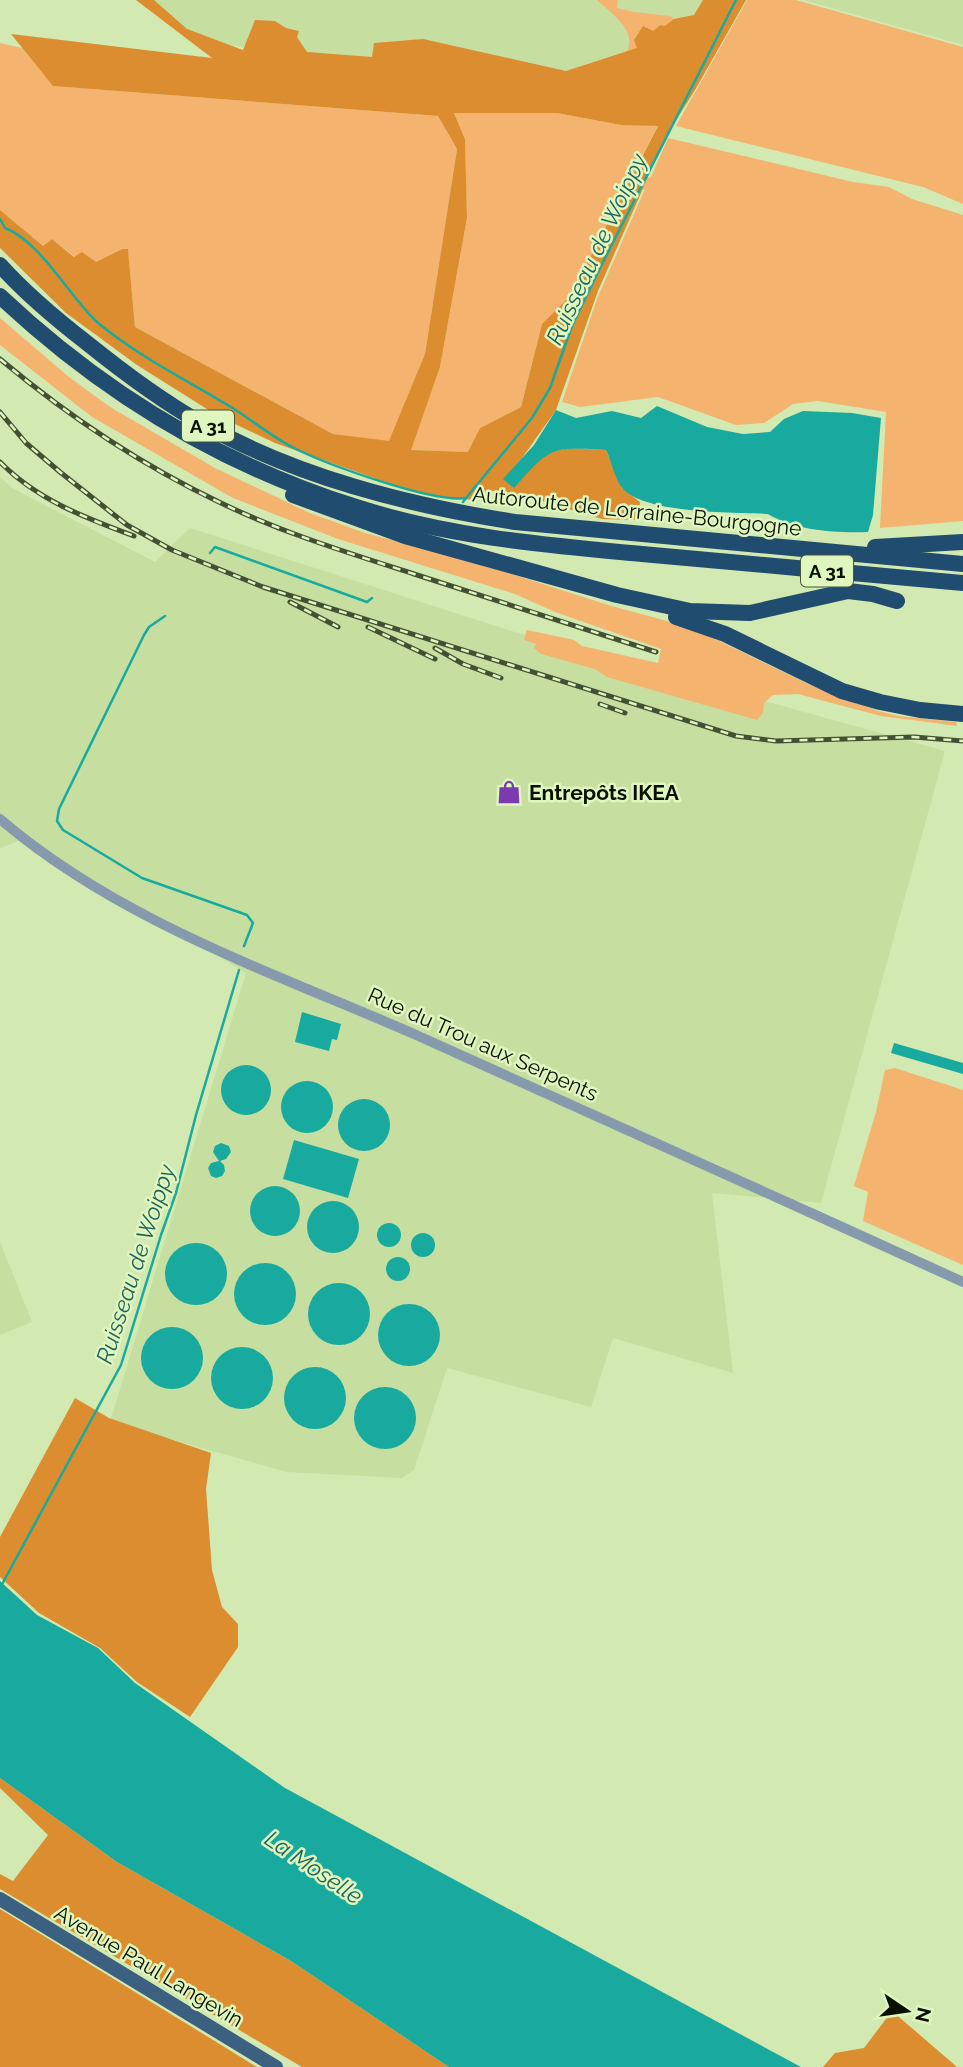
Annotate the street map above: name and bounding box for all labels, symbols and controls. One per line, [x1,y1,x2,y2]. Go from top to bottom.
water label: Ruisseau de Woippy [540,149,652,349]
road number: A 31 [182,410,234,442]
street label: Autoroute de Lorraine-Bourgogne [471,481,803,541]
road number: A 31 [801,556,853,586]
shop icon: Entrepôts IKEA [495,778,523,806]
place label: Entrepôts IKEA [529,780,680,805]
street label: Rue du Trou aux Serpents [364,982,602,1106]
water label: Ruisseau de Woippy [90,1160,180,1367]
water label: La Moselle [260,1825,368,1909]
street label: Avenue Paul Langevin [50,1900,248,2032]
north arrow [872,1976,942,2046]
text: N [911,2005,936,2024]

